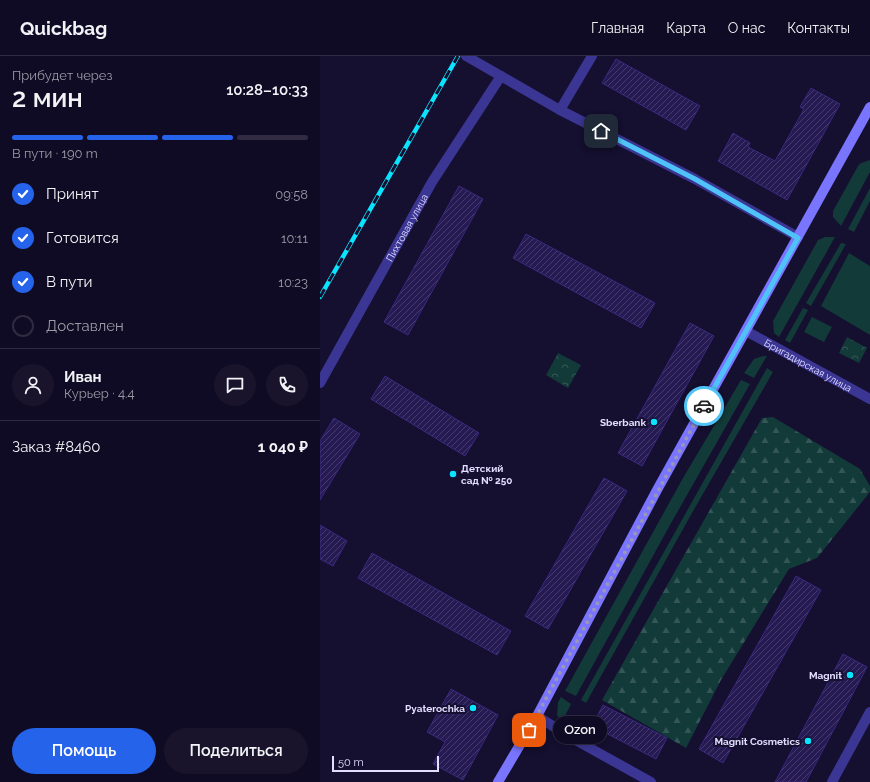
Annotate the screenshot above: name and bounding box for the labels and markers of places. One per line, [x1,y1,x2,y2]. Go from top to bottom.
pin [584,114,618,148]
place label: Sberbank [600,417,646,428]
marker: Sberbank [649,417,659,427]
place label: Детский сад № 250 [461,463,512,486]
marker: Детский сад № 250 [448,469,458,479]
place label: Magnit [809,670,842,681]
marker: Magnit [845,670,855,680]
place label: Pyaterochka [405,703,465,714]
marker: Pyaterochka [468,703,478,713]
pin [512,713,546,747]
callout: Ozon [553,716,607,744]
place label: Magnit Cosmetics [714,736,800,747]
marker: Magnit Cosmetics [803,736,813,746]

